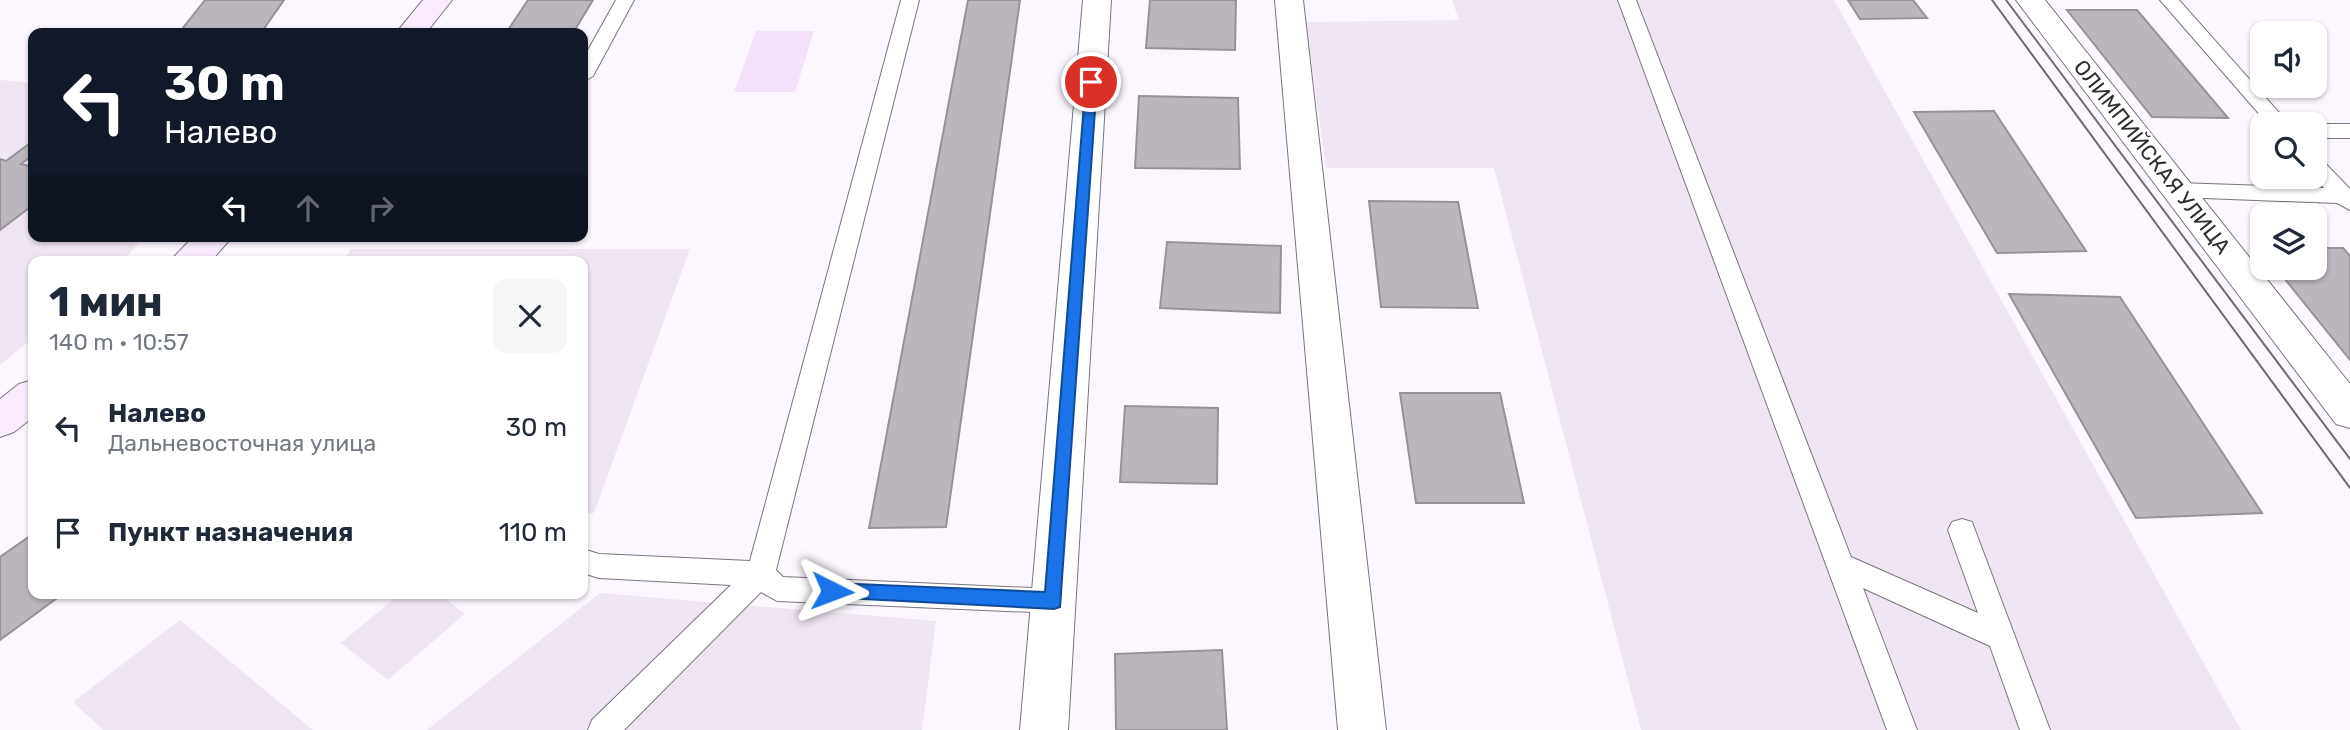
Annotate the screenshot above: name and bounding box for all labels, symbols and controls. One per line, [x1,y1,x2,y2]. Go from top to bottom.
map controls [2250,21,2327,280]
button: sound [2250,21,2327,98]
pin [1061,52,1121,112]
text: 30 m [164,54,285,112]
street label: ОЛИМПИЙСКАЯ УЛИЦА [2069,55,2236,259]
icon: left [49,56,140,147]
icon: arrive [1072,63,1110,101]
button: search [2250,112,2327,189]
text: Налево [164,113,277,151]
icon: left [216,189,254,227]
icon: ahead [289,189,327,227]
icon: right [362,189,400,227]
button: layers [2250,203,2327,280]
text: 1 мин [49,277,163,327]
button: close [493,279,567,353]
text: 140 m · 10:57 [49,328,188,356]
text: Налево [108,398,206,429]
icon: left [49,409,87,447]
text: 30 m [505,412,567,443]
text: Дальневосточная улица [108,429,376,457]
icon: arrive [49,514,87,552]
text: Пункт назначения [108,517,353,548]
text: 110 m [499,517,567,548]
position arrow [795,554,869,628]

